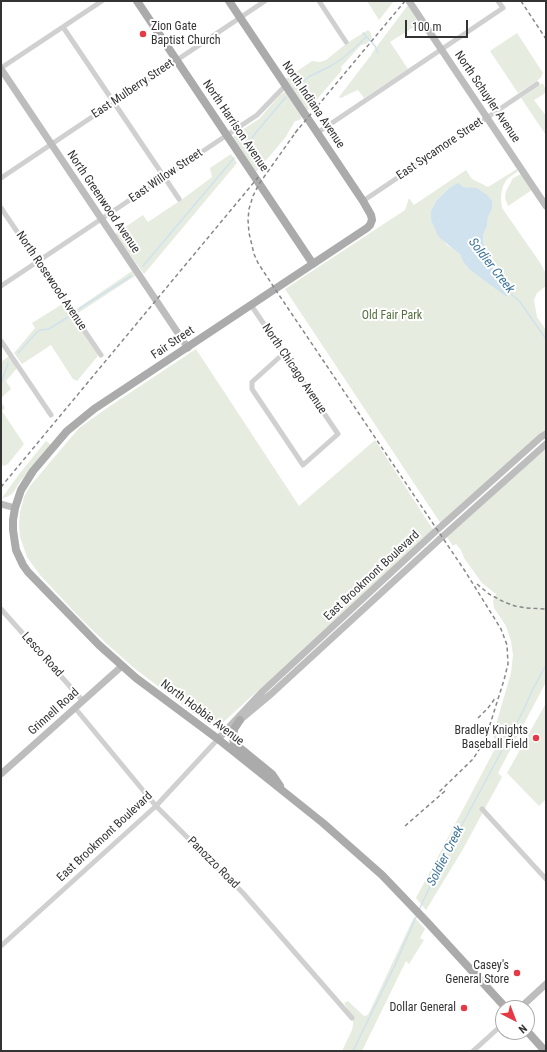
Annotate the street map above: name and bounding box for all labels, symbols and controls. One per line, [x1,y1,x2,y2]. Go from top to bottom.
scale bar [407,12,470,38]
place label: Zion Gate Baptist Church [151,20,221,48]
text: 100 m [412,20,442,34]
marker: Zion Gate Baptist Church [138,29,148,39]
street label: North Schuyler Avenue [451,49,523,145]
street label: East Mulberry Street [89,56,177,122]
street label: North Indiana Avenue [279,59,347,151]
street label: North Harrison Avenue [199,77,271,175]
street label: East Sycamore Street [394,115,486,183]
street label: East Willow Street [126,146,206,206]
street label: North Greenwood Avenue [63,148,143,256]
street label: North Rosewood Avenue [13,229,89,333]
water label: Soldier Creek [465,235,517,297]
park label: Old Fair Park [362,309,422,323]
street label: North Chicago Avenue [259,321,329,417]
street label: Fair Street [149,323,197,363]
street label: East Brookmont Boulevard [321,528,423,624]
street label: Lesco Road [18,630,66,680]
street label: North Hobbie Avenue [158,677,246,749]
street label: Grinnell Road [26,686,82,738]
place label: Bradley Knights Baseball Field [455,724,528,752]
marker: Bradley Knights Baseball Field [531,733,541,743]
street label: East Brookmont Boulevard [54,789,156,885]
water label: Soldier Creek [424,823,468,889]
street label: Panozzo Road [184,834,242,892]
place label: Casey's General Store [445,959,509,987]
marker: Casey's General Store [512,968,522,978]
north arrow [495,1000,535,1040]
place label: Dollar General [389,1001,456,1015]
marker: Dollar General [459,1003,469,1013]
text: N [516,1021,530,1036]

